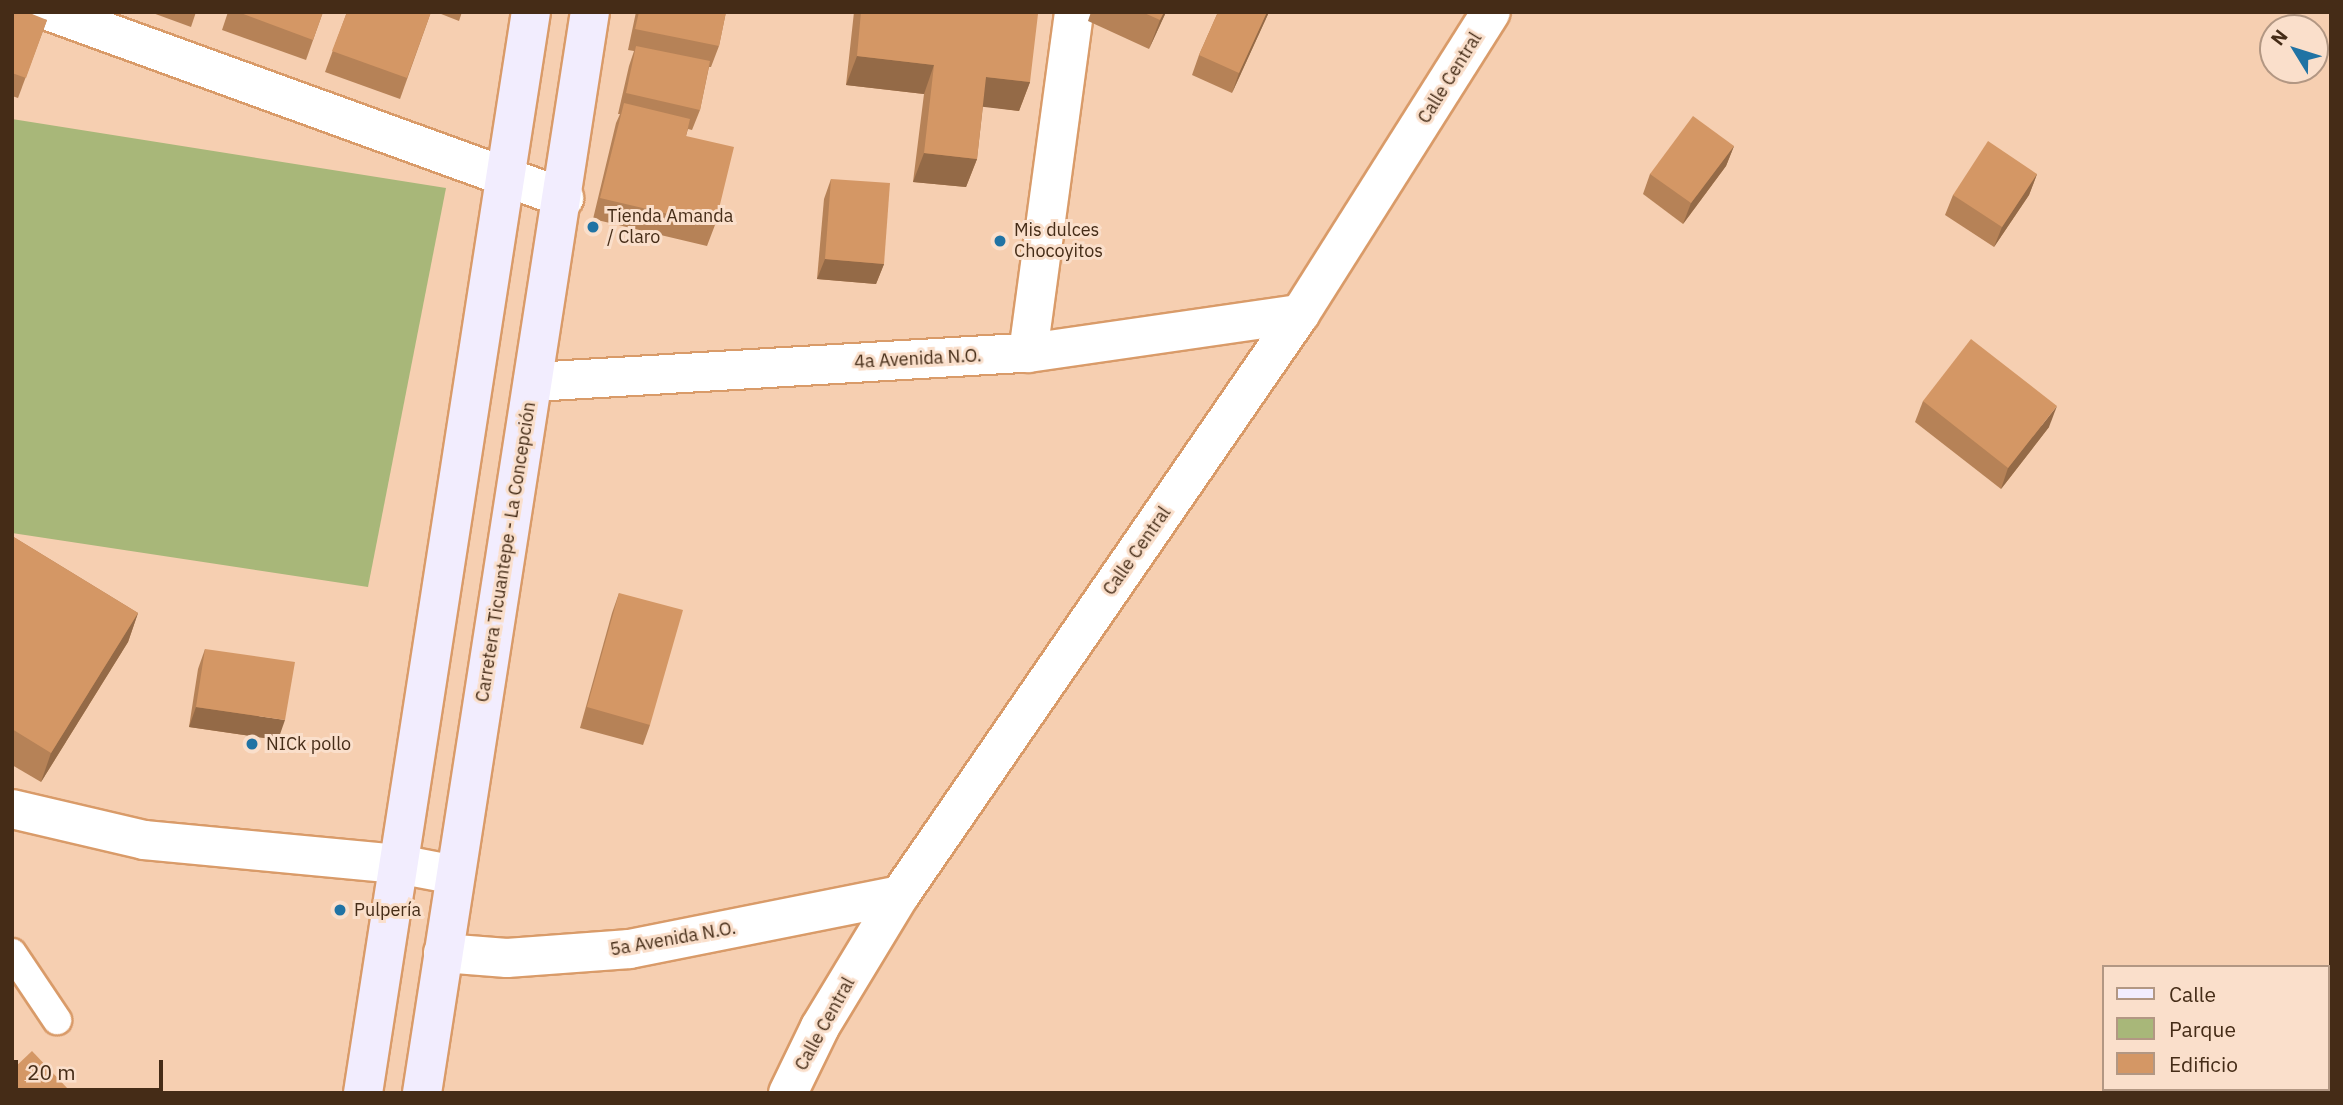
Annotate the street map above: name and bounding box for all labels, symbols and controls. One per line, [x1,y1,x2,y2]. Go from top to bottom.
north arrow [2259,14,2329,84]
text: N [2265,24,2293,50]
street label: Calle Central [1413,28,1487,128]
place label: Tienda Amanda / Claro [607,206,733,248]
marker: Tienda Amanda / Claro [585,219,601,235]
place label: Mis dulces Chocoyitos [1014,220,1103,262]
marker: Mis dulces Chocoyitos [992,233,1008,249]
street label: 4a Avenida N.O. [854,345,982,373]
street label: Carretera Ticuantepe - La Concepción [472,400,540,704]
street label: Calle Central [1099,503,1175,599]
place label: NICk pollo [266,733,351,755]
marker: NICk pollo [244,736,260,752]
place label: Pulpería [354,899,421,921]
marker: Pulpería [332,902,348,918]
street label: 5a Avenida N.O. [608,917,738,961]
legend [2102,965,2329,1091]
street label: Calle Central [791,974,859,1074]
text: Calle [2169,980,2216,1008]
text: Parque [2169,1015,2236,1043]
scale bar [18,1046,166,1090]
text: Edificio [2169,1050,2238,1078]
text: 20 m [27,1058,76,1086]

